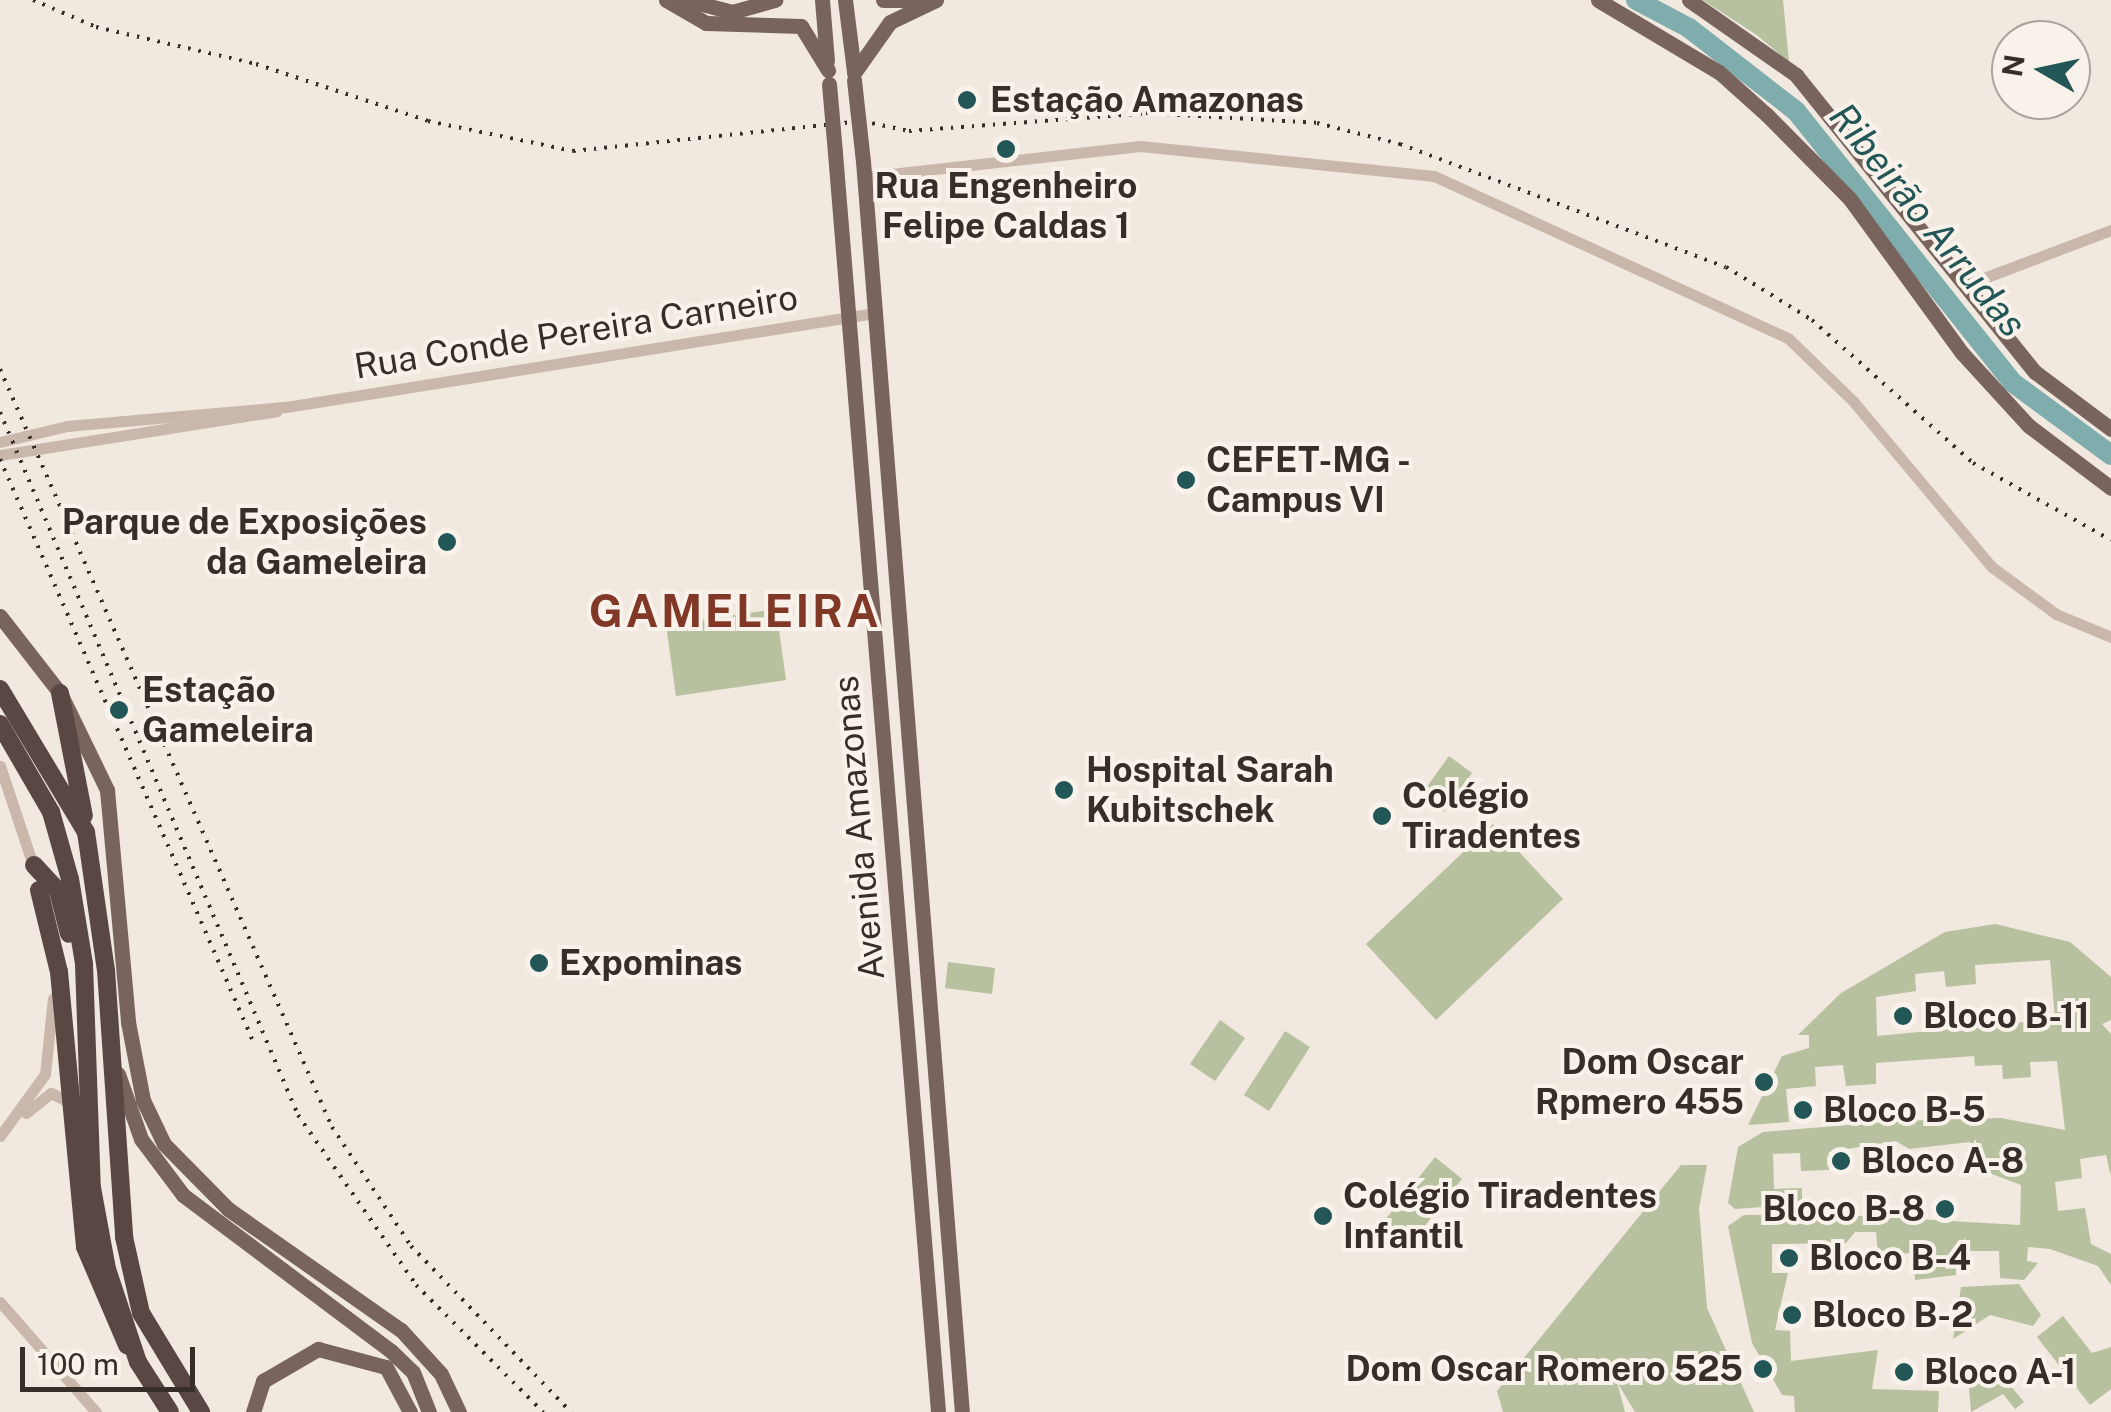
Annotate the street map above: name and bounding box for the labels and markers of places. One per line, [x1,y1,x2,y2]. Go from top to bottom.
place label: Estação Amazonas [990,79,1304,121]
marker: Estação Amazonas [954,87,980,113]
marker: Rua Engenheiro Felipe Caldas 1 [995,138,1017,160]
place label: Rua Engenheiro Felipe Caldas 1 [875,165,1137,247]
place label: CEFET-MG - Campus VI [1206,439,1413,521]
marker: CEFET-MG - Campus VI [1175,469,1197,491]
place label: Parque de Exposições da Gameleira [61,501,427,583]
marker: Parque de Exposições da Gameleira [436,531,458,553]
place label: Estação Gameleira [142,669,314,751]
marker: Estação Gameleira [106,697,132,723]
place label: Hospital Sarah Kubitschek [1086,749,1334,831]
place label: Colégio Tiradentes [1402,775,1581,857]
marker: Hospital Sarah Kubitschek [1051,777,1077,803]
marker: Colégio Tiradentes [1371,805,1393,827]
place label: Expominas [559,942,743,984]
marker: Expominas [528,952,550,974]
place label: Bloco B-11 [1923,995,2090,1037]
marker: Bloco B-11 [1892,1005,1914,1027]
place label: Dom Oscar Rpmero 455 [1535,1041,1744,1123]
marker: Dom Oscar Rpmero 455 [1753,1071,1775,1093]
place label: Bloco B-5 [1823,1089,1986,1131]
marker: Bloco B-5 [1792,1099,1814,1121]
place label: Bloco A-8 [1861,1140,2024,1182]
marker: Bloco A-8 [1830,1150,1852,1172]
place label: Colégio Tiradentes Infantil [1343,1175,1657,1257]
place label: Bloco B-8 [1762,1188,1925,1230]
marker: Bloco B-8 [1934,1198,1956,1220]
marker: Colégio Tiradentes Infantil [1312,1205,1334,1227]
place label: Bloco B-4 [1809,1237,1971,1279]
marker: Bloco B-4 [1778,1247,1800,1269]
place label: Bloco B-2 [1812,1294,1973,1336]
marker: Bloco B-2 [1781,1304,1803,1326]
place label: Dom Oscar Romero 525 [1345,1348,1743,1390]
place label: Bloco A-1 [1924,1351,2076,1393]
marker: Dom Oscar Romero 525 [1752,1358,1774,1380]
marker: Bloco A-1 [1893,1361,1915,1383]

